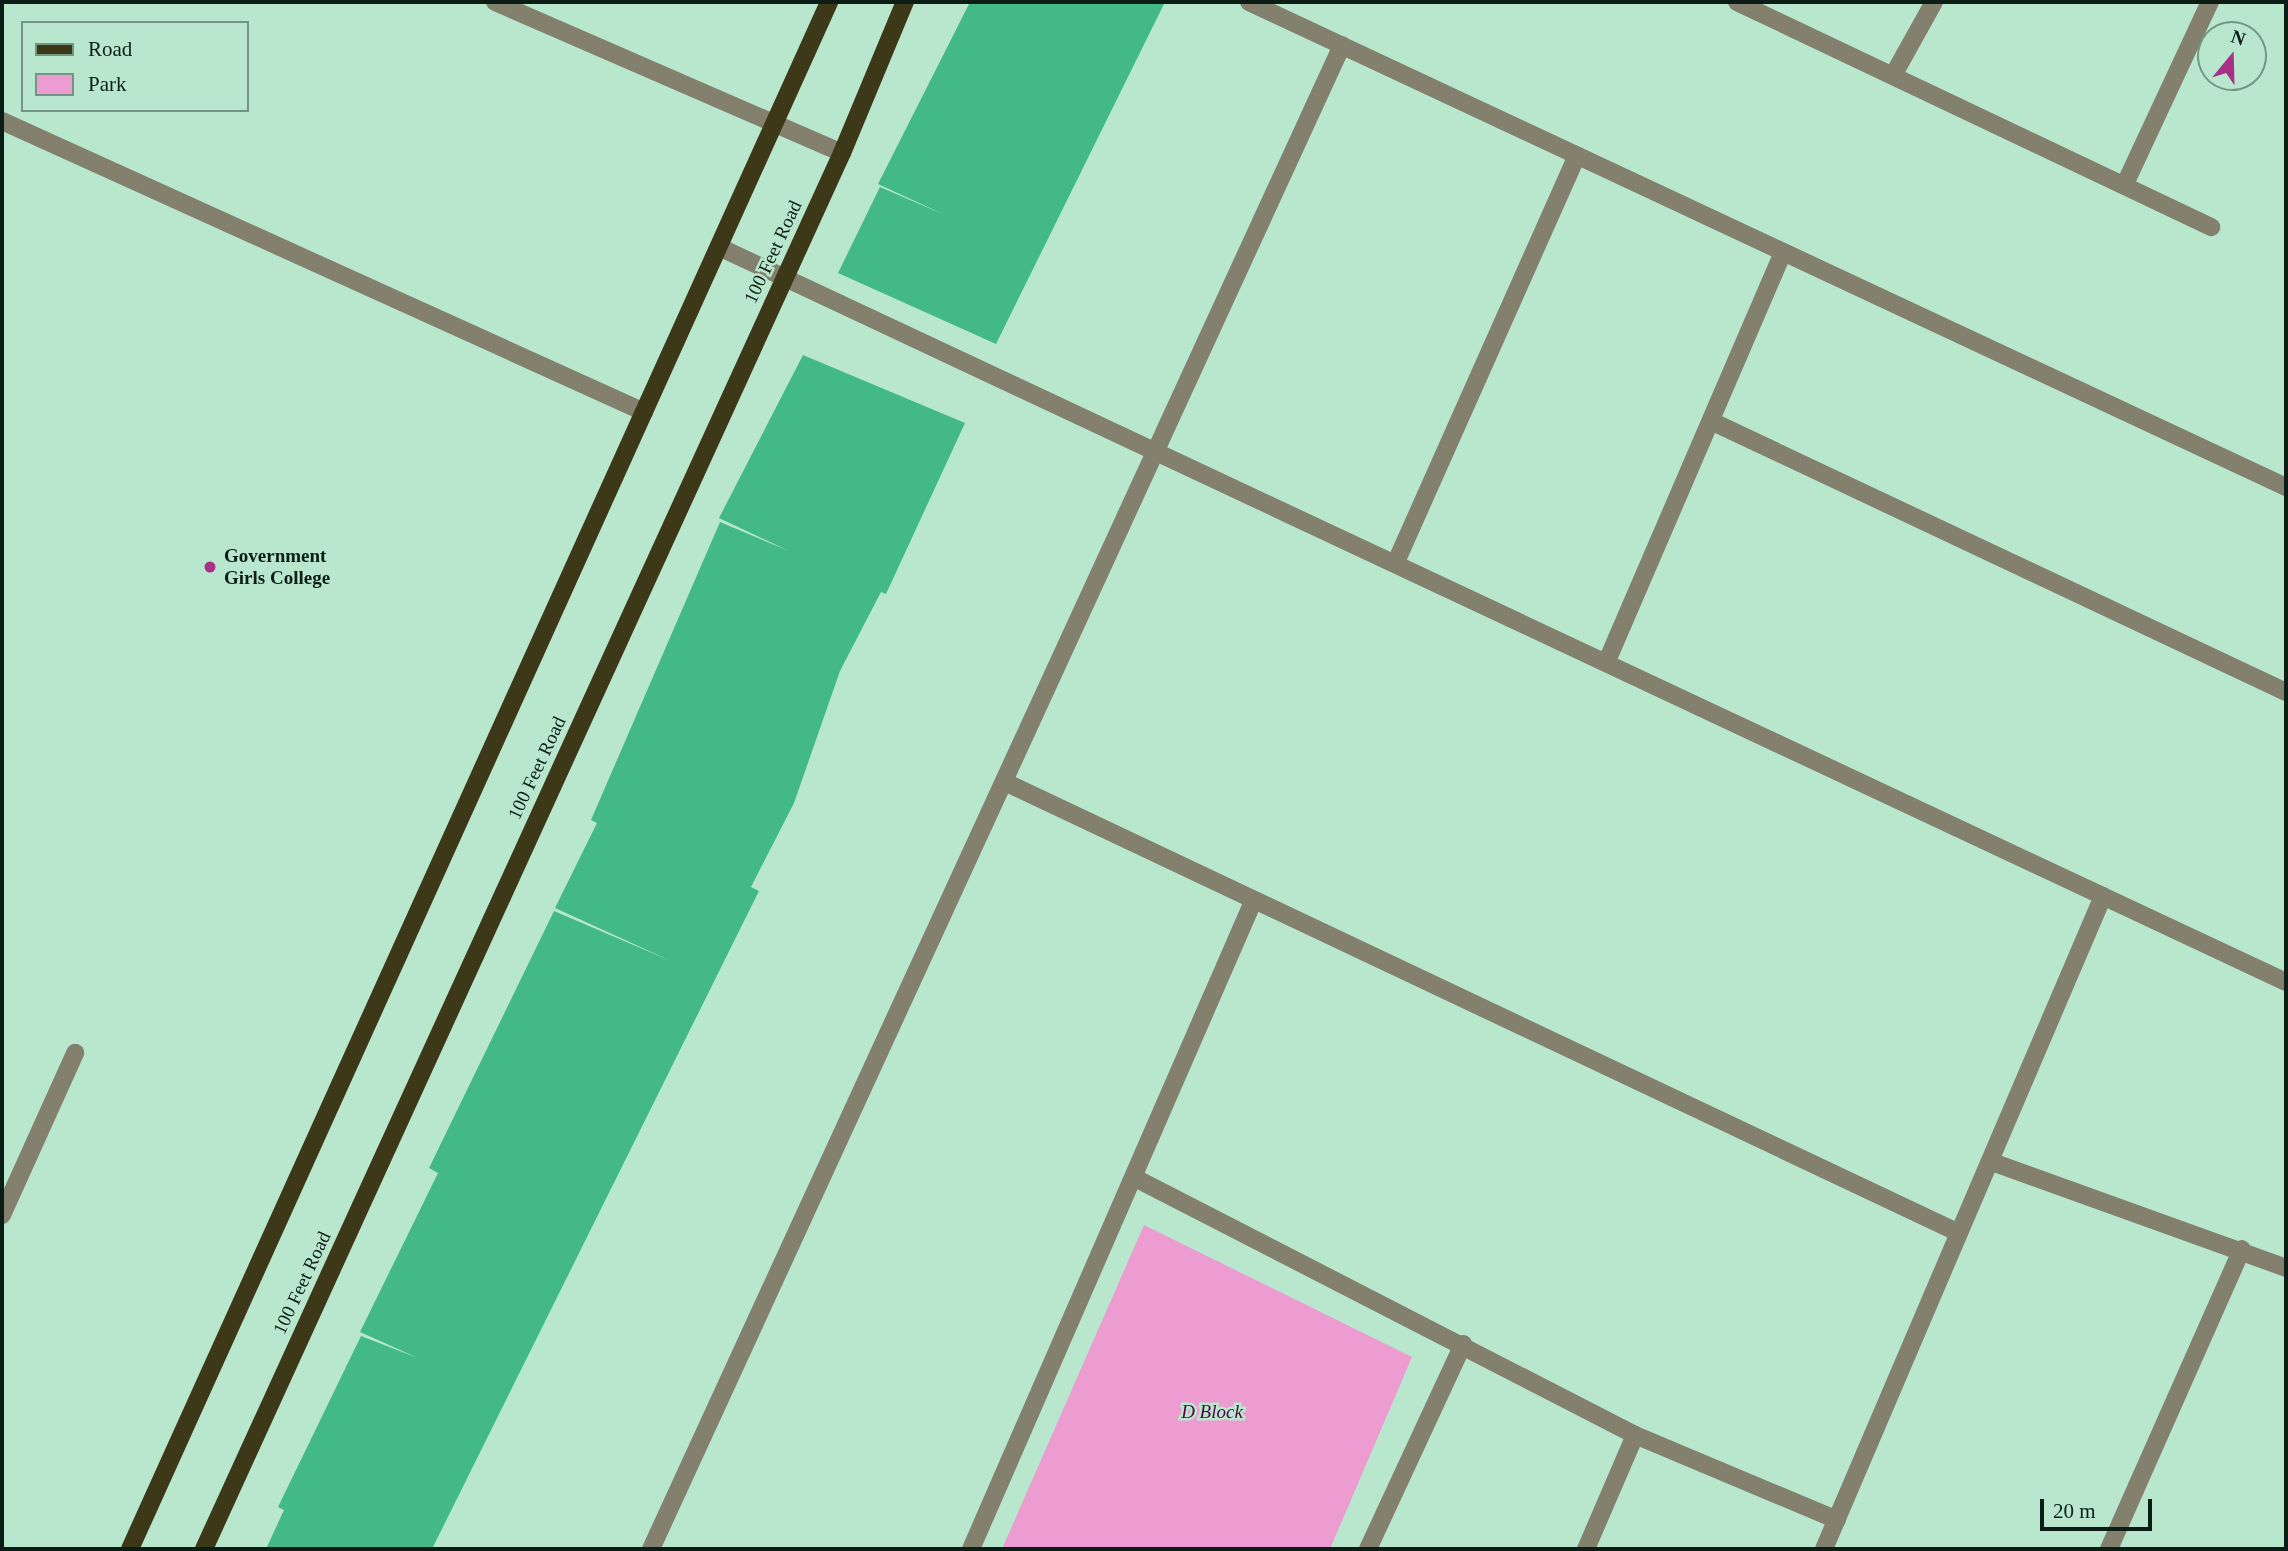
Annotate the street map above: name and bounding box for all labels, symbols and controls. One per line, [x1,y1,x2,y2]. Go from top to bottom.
legend [21,21,248,112]
north arrow [2197,21,2267,91]
text: N [2228,25,2248,50]
text: Road [88,37,132,61]
text: Park [88,72,127,96]
street label: 100 Feet Road [739,197,807,307]
place label: Government Girls College [224,545,330,589]
marker: Government Girls College [202,559,218,575]
street label: 100 Feet Road [503,713,571,823]
street label: 100 Feet Road [268,1228,336,1338]
park label: D Block [1181,1401,1243,1423]
scale bar [2043,1484,2155,1528]
text: 20 m [2053,1499,2096,1523]

